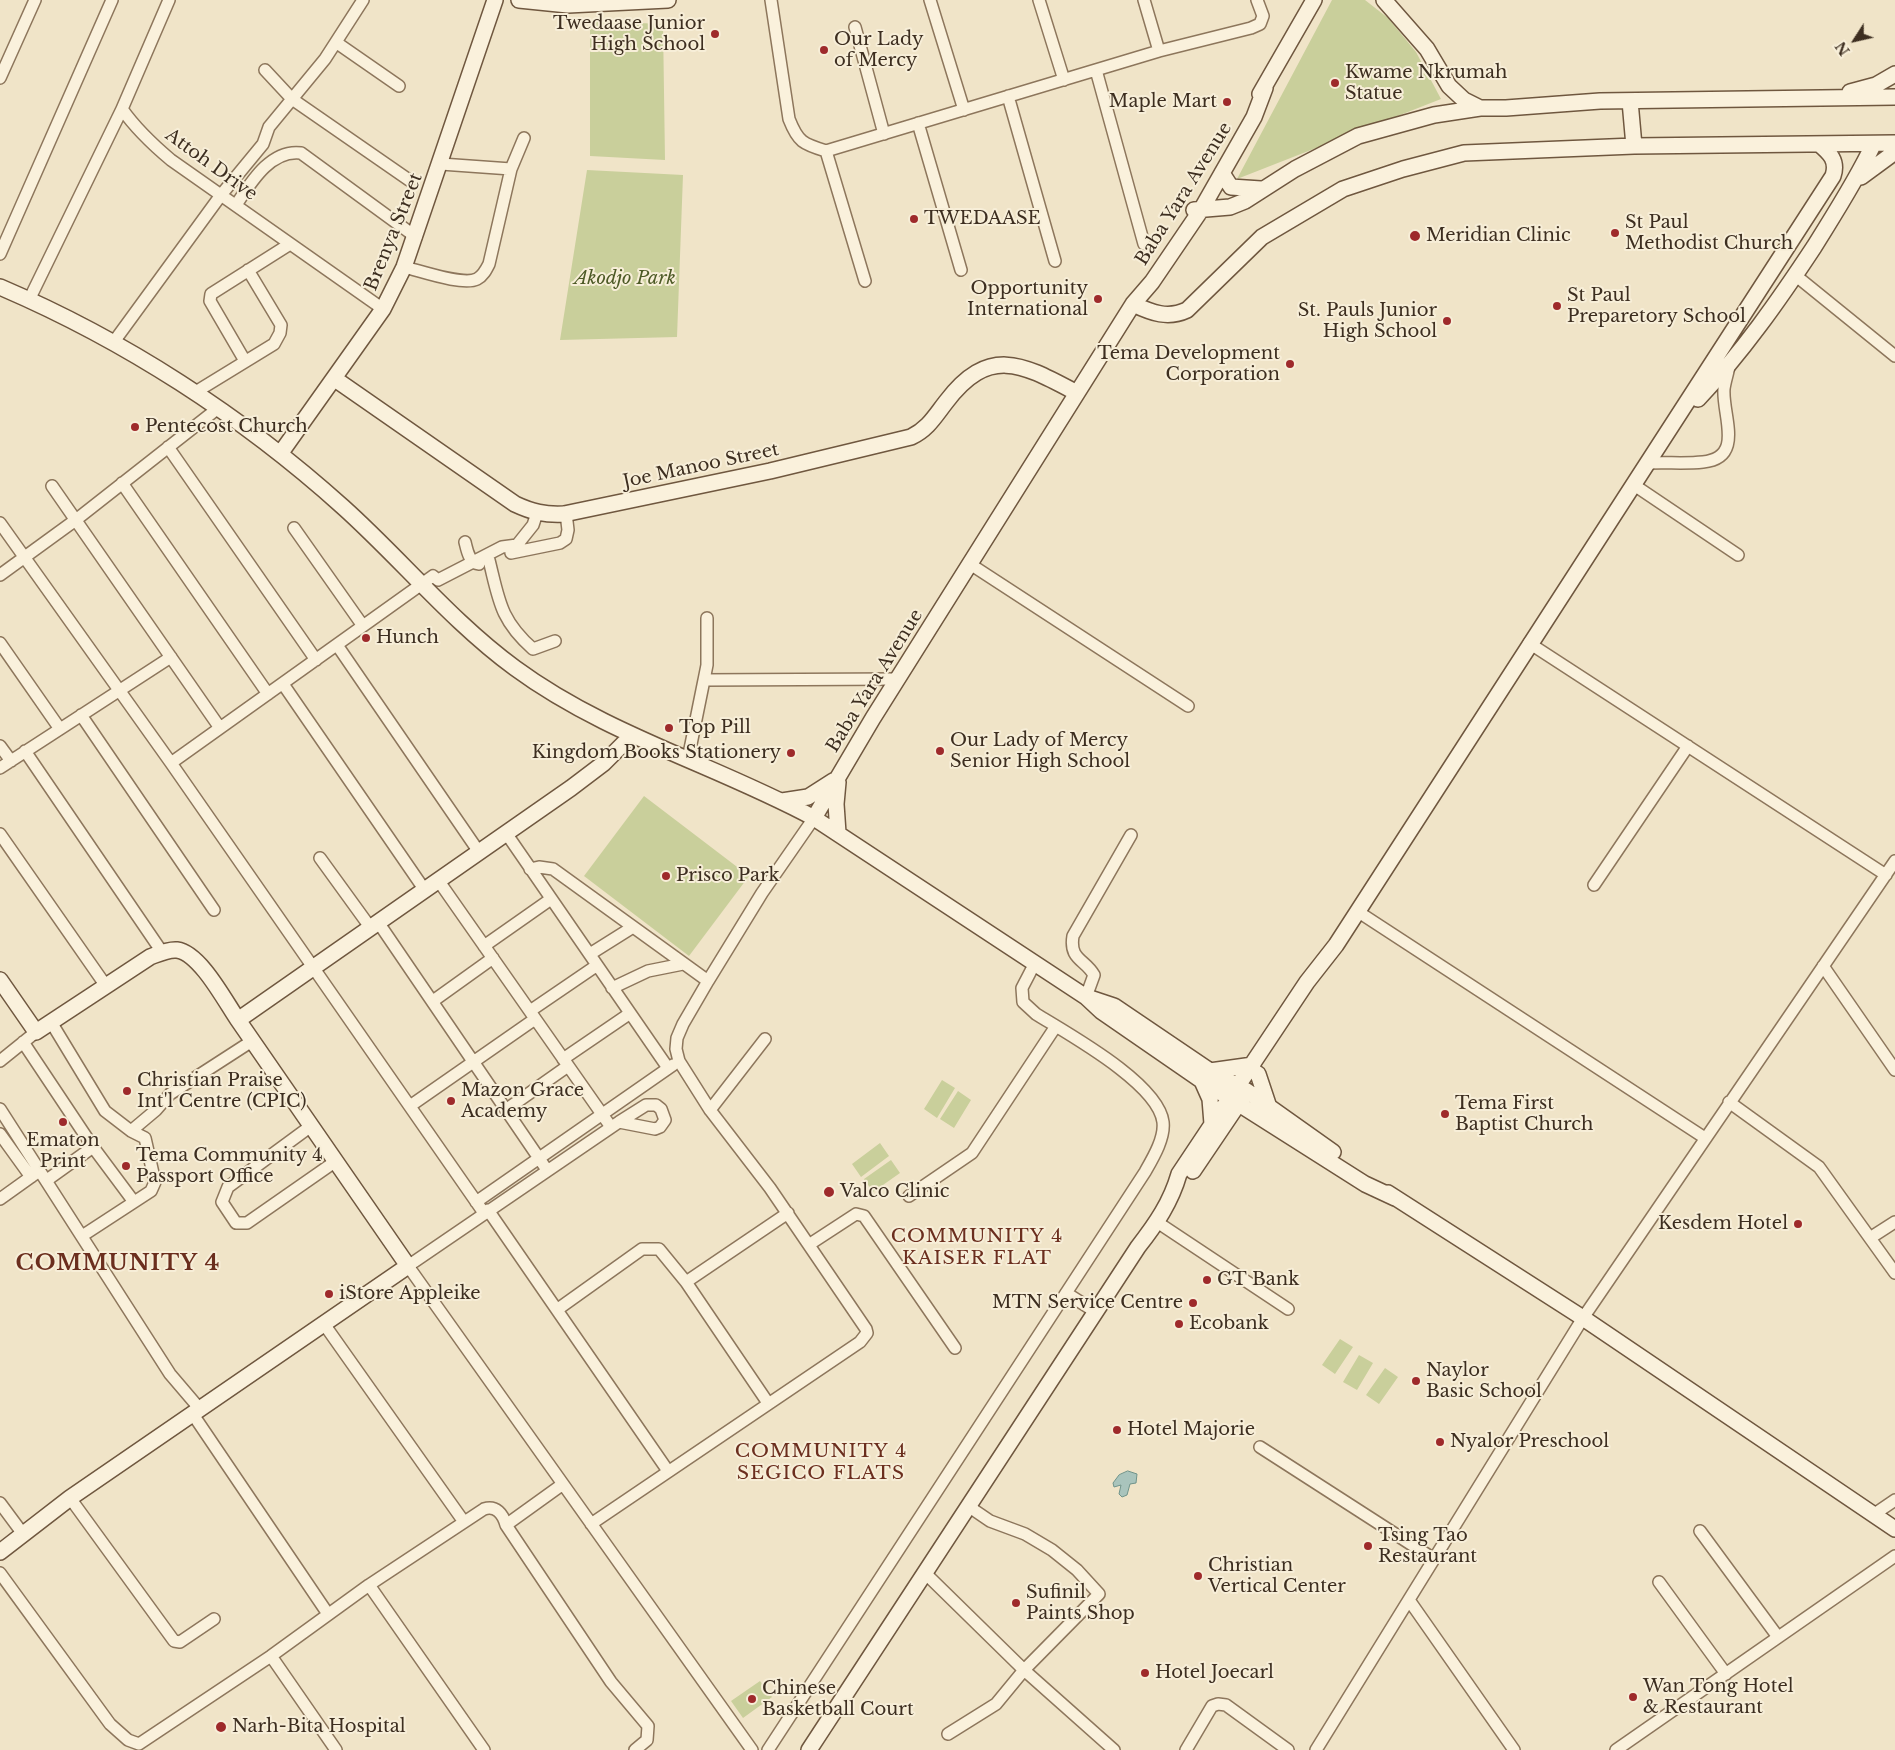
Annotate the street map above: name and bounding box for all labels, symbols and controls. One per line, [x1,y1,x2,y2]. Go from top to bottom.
place label: Twedaase Junior High School [553,13,705,56]
north arrow [1830,15,1880,65]
marker: Twedaase Junior High School [709,28,721,40]
place label: Our Lady of Mercy [834,29,923,72]
text: N [1832,38,1854,59]
marker: Our Lady of Mercy [818,44,830,56]
place label: Kwame Nkrumah Statue [1345,62,1507,104]
marker: Kwame Nkrumah Statue [1329,77,1341,89]
place label: Maple Mart [1109,91,1217,113]
marker: Maple Mart [1221,96,1233,108]
street label: Baba Yara Avenue [1131,119,1237,269]
street label: Attoh Drive [161,124,261,206]
street label: Brenya Street [361,170,427,294]
place label: TWEDAASE [924,208,1041,230]
place label: St Paul Methodist Church [1625,212,1793,254]
marker: TWEDAASE [908,213,920,225]
place label: Meridian Clinic [1426,225,1571,247]
marker: St Paul Methodist Church [1609,227,1621,239]
marker: Meridian Clinic [1408,229,1422,243]
park label: Akodjo Park [574,268,676,290]
place label: Opportunity International [967,278,1088,320]
place label: St Paul Preparetory School [1567,285,1746,328]
marker: Opportunity International [1092,293,1104,305]
place label: St. Pauls Junior High School [1298,300,1437,342]
marker: St Paul Preparetory School [1551,300,1563,312]
marker: St. Pauls Junior High School [1441,315,1453,327]
place label: Tema Development Corporation [1097,343,1280,386]
marker: Tema Development Corporation [1284,358,1296,370]
place label: Pentecost Church [145,416,308,438]
marker: Pentecost Church [129,421,141,433]
street label: Joe Manoo Street [621,439,781,493]
street label: Baba Yara Avenue [822,606,928,756]
place label: Hunch [376,627,439,649]
marker: Hunch [360,632,372,644]
place label: Top Pill [679,717,751,739]
marker: Top Pill [663,722,675,734]
place label: Our Lady of Mercy Senior High School [950,730,1130,772]
place label: Kingdom Books Stationery [532,742,781,764]
marker: Our Lady of Mercy Senior High School [934,745,946,757]
marker: Kingdom Books Stationery [785,747,797,759]
place label: Prisco Park [676,865,780,887]
marker: Prisco Park [660,870,672,882]
place label: Christian Praise Int'l Centre (CPIC) [137,1070,306,1112]
place label: Mazon Grace Academy [461,1080,584,1122]
marker: Christian Praise Int'l Centre (CPIC) [121,1085,133,1097]
place label: Tema First Baptist Church [1455,1093,1593,1136]
marker: Mazon Grace Academy [445,1095,457,1107]
marker: Tema First Baptist Church [1439,1108,1451,1120]
marker: Ematon Print [57,1116,69,1128]
place label: Ematon Print [26,1130,100,1172]
place label: Tema Community 4 Passport Office [136,1145,323,1188]
marker: Tema Community 4 Passport Office [120,1160,132,1172]
place label: Valco Clinic [840,1181,949,1203]
marker: Valco Clinic [822,1185,836,1199]
place label: Kesdem Hotel [1658,1213,1788,1235]
marker: Kesdem Hotel [1792,1218,1804,1230]
district label: COMMUNITY 4 KAISER FLAT [889,1226,1065,1270]
district label: COMMUNITY 4 [14,1251,222,1277]
place label: GT Bank [1217,1269,1299,1291]
marker: GT Bank [1201,1274,1213,1286]
place label: iStore Appleike [339,1283,480,1305]
marker: iStore Appleike [323,1288,335,1300]
place label: MTN Service Centre [992,1292,1183,1314]
marker: MTN Service Centre [1187,1297,1199,1309]
place label: Ecobank [1189,1313,1269,1335]
marker: Ecobank [1173,1318,1185,1330]
place label: Naylor Basic School [1426,1360,1542,1402]
marker: Naylor Basic School [1410,1375,1422,1387]
place label: Hotel Majorie [1127,1419,1255,1441]
marker: Hotel Majorie [1111,1424,1123,1436]
place label: Nyalor Preschool [1450,1431,1609,1453]
marker: Nyalor Preschool [1434,1436,1446,1448]
district label: COMMUNITY 4 SEGICO FLATS [733,1441,909,1485]
place label: Tsing Tao Restaurant [1378,1525,1477,1568]
marker: Tsing Tao Restaurant [1362,1540,1374,1552]
place label: Christian Vertical Center [1208,1555,1346,1598]
marker: Christian Vertical Center [1192,1570,1204,1582]
place label: Sufinil Paints Shop [1026,1582,1135,1625]
marker: Sufinil Paints Shop [1010,1597,1022,1609]
place label: Hotel Joecarl [1155,1662,1274,1684]
marker: Hotel Joecarl [1139,1667,1151,1679]
place label: Wan Tong Hotel & Restaurant [1643,1676,1794,1718]
place label: Chinese Basketball Court [762,1678,914,1720]
marker: Wan Tong Hotel & Restaurant [1627,1691,1639,1703]
marker: Chinese Basketball Court [746,1693,758,1705]
place label: Narh-Bita Hospital [232,1716,406,1738]
marker: Narh-Bita Hospital [214,1720,228,1734]

